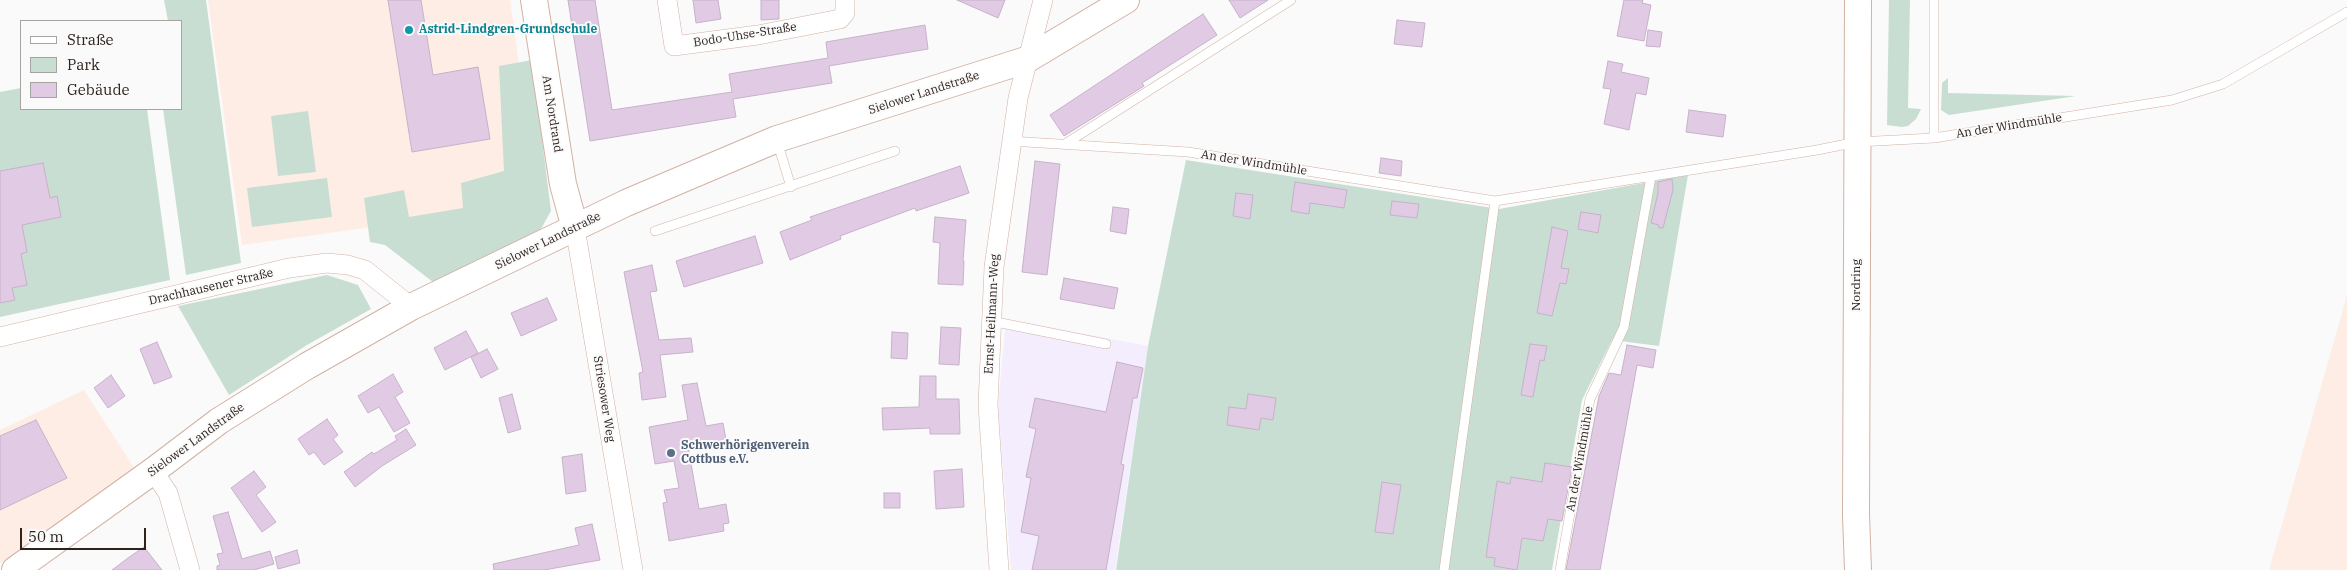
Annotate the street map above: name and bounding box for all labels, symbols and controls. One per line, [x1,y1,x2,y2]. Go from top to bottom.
legend [20,20,182,110]
street label: Bodo-Uhse-Straße [692,20,798,50]
place label: Astrid-Lindgren-Grundschule [419,23,597,37]
marker: Astrid-Lindgren-Grundschule [403,24,415,36]
text: Straße [67,30,114,49]
text: Park [67,55,100,74]
street label: Sielower Landstraße [867,68,981,118]
street label: Am Nordrand [539,74,565,154]
text: Gebäude [67,80,130,99]
street label: An der Windmühle [1955,111,2063,141]
street label: An der Windmühle [1200,148,1308,178]
street label: Sielower Landstraße [493,209,603,273]
street label: Ernst-Heilmann-Weg [982,254,1002,374]
street label: Nordring [1850,259,1864,311]
street label: Drachhausener Straße [147,266,275,308]
street label: Striesower Weg [590,355,618,443]
street label: Sielower Landstraße [145,400,247,480]
street label: An der Windmühle [1564,405,1596,513]
place label: Schwerhörigenverein Cottbus e.V. [681,439,810,467]
marker: Schwerhörigenverein Cottbus e.V. [665,447,677,459]
scale bar [22,518,149,550]
text: 50 m [28,527,64,546]

